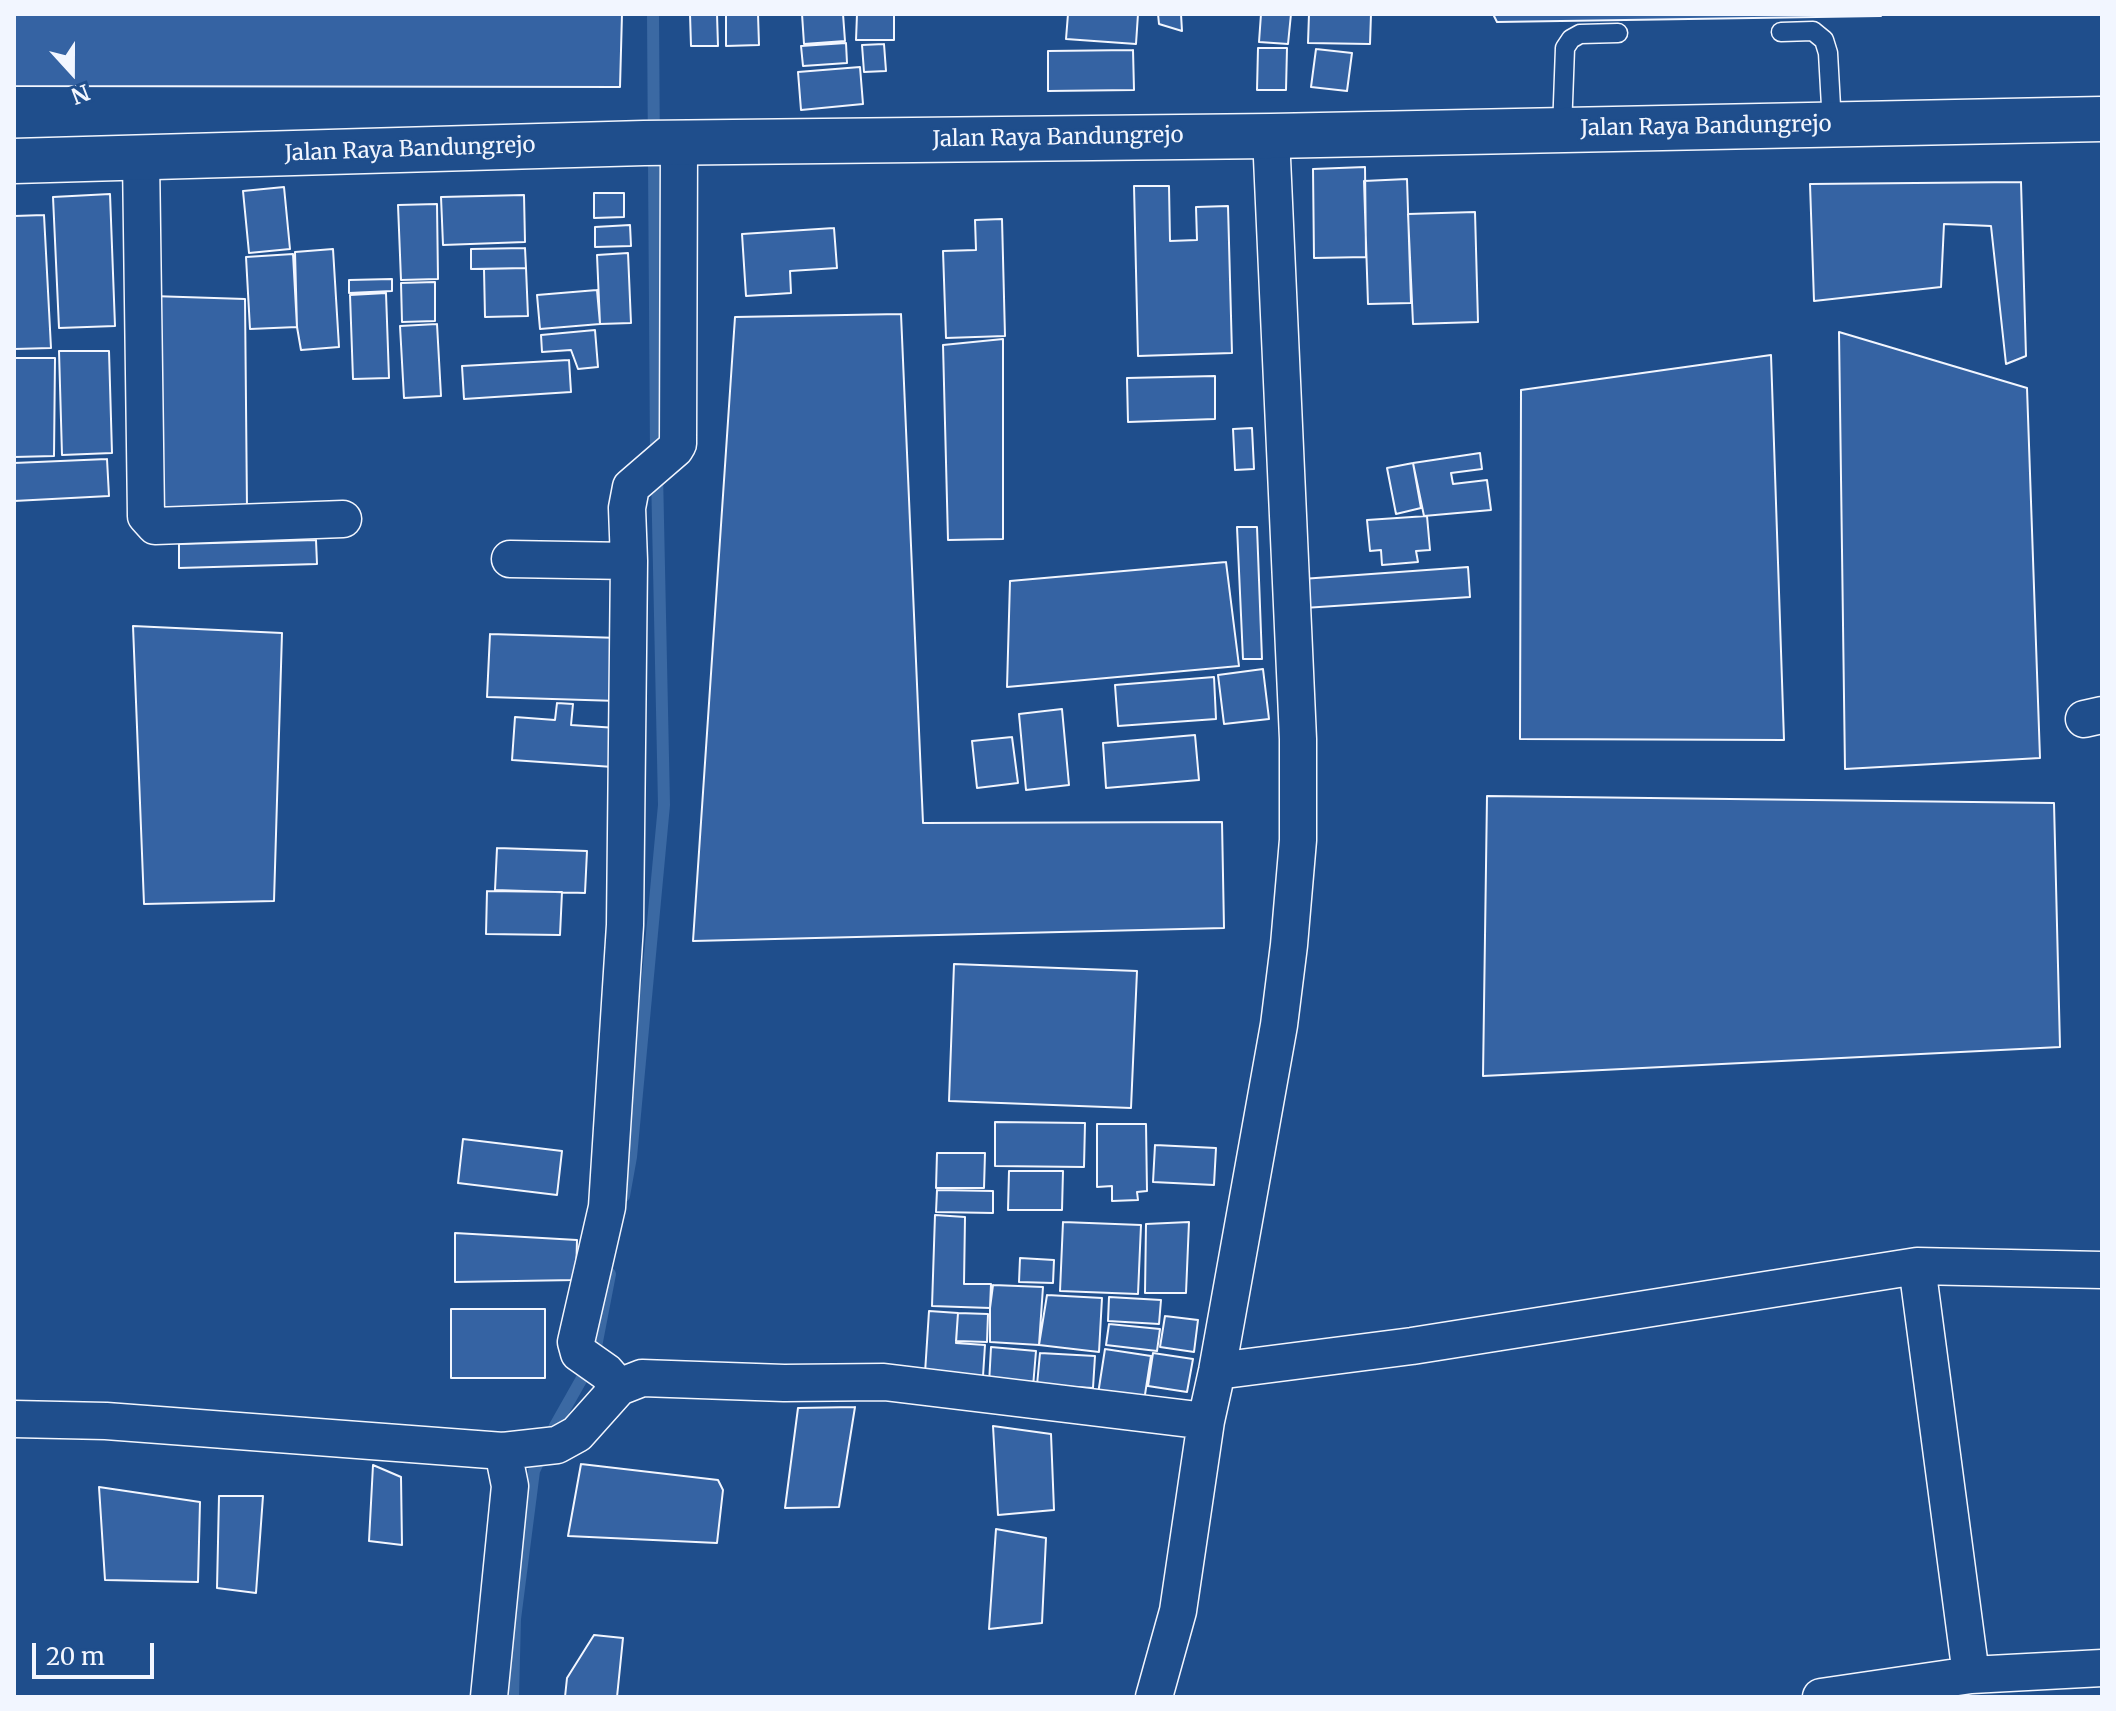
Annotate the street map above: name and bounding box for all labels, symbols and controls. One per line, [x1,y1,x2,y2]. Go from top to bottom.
north arrow [32,32,112,112]
text: N [67,78,94,111]
street label: Jalan Raya Bandungrejo [1580,112,1832,142]
street label: Jalan Raya Bandungrejo [932,123,1184,153]
street label: Jalan Raya Bandungrejo [284,132,536,168]
scale bar [36,1627,158,1677]
text: 20 m [46,1641,105,1672]

